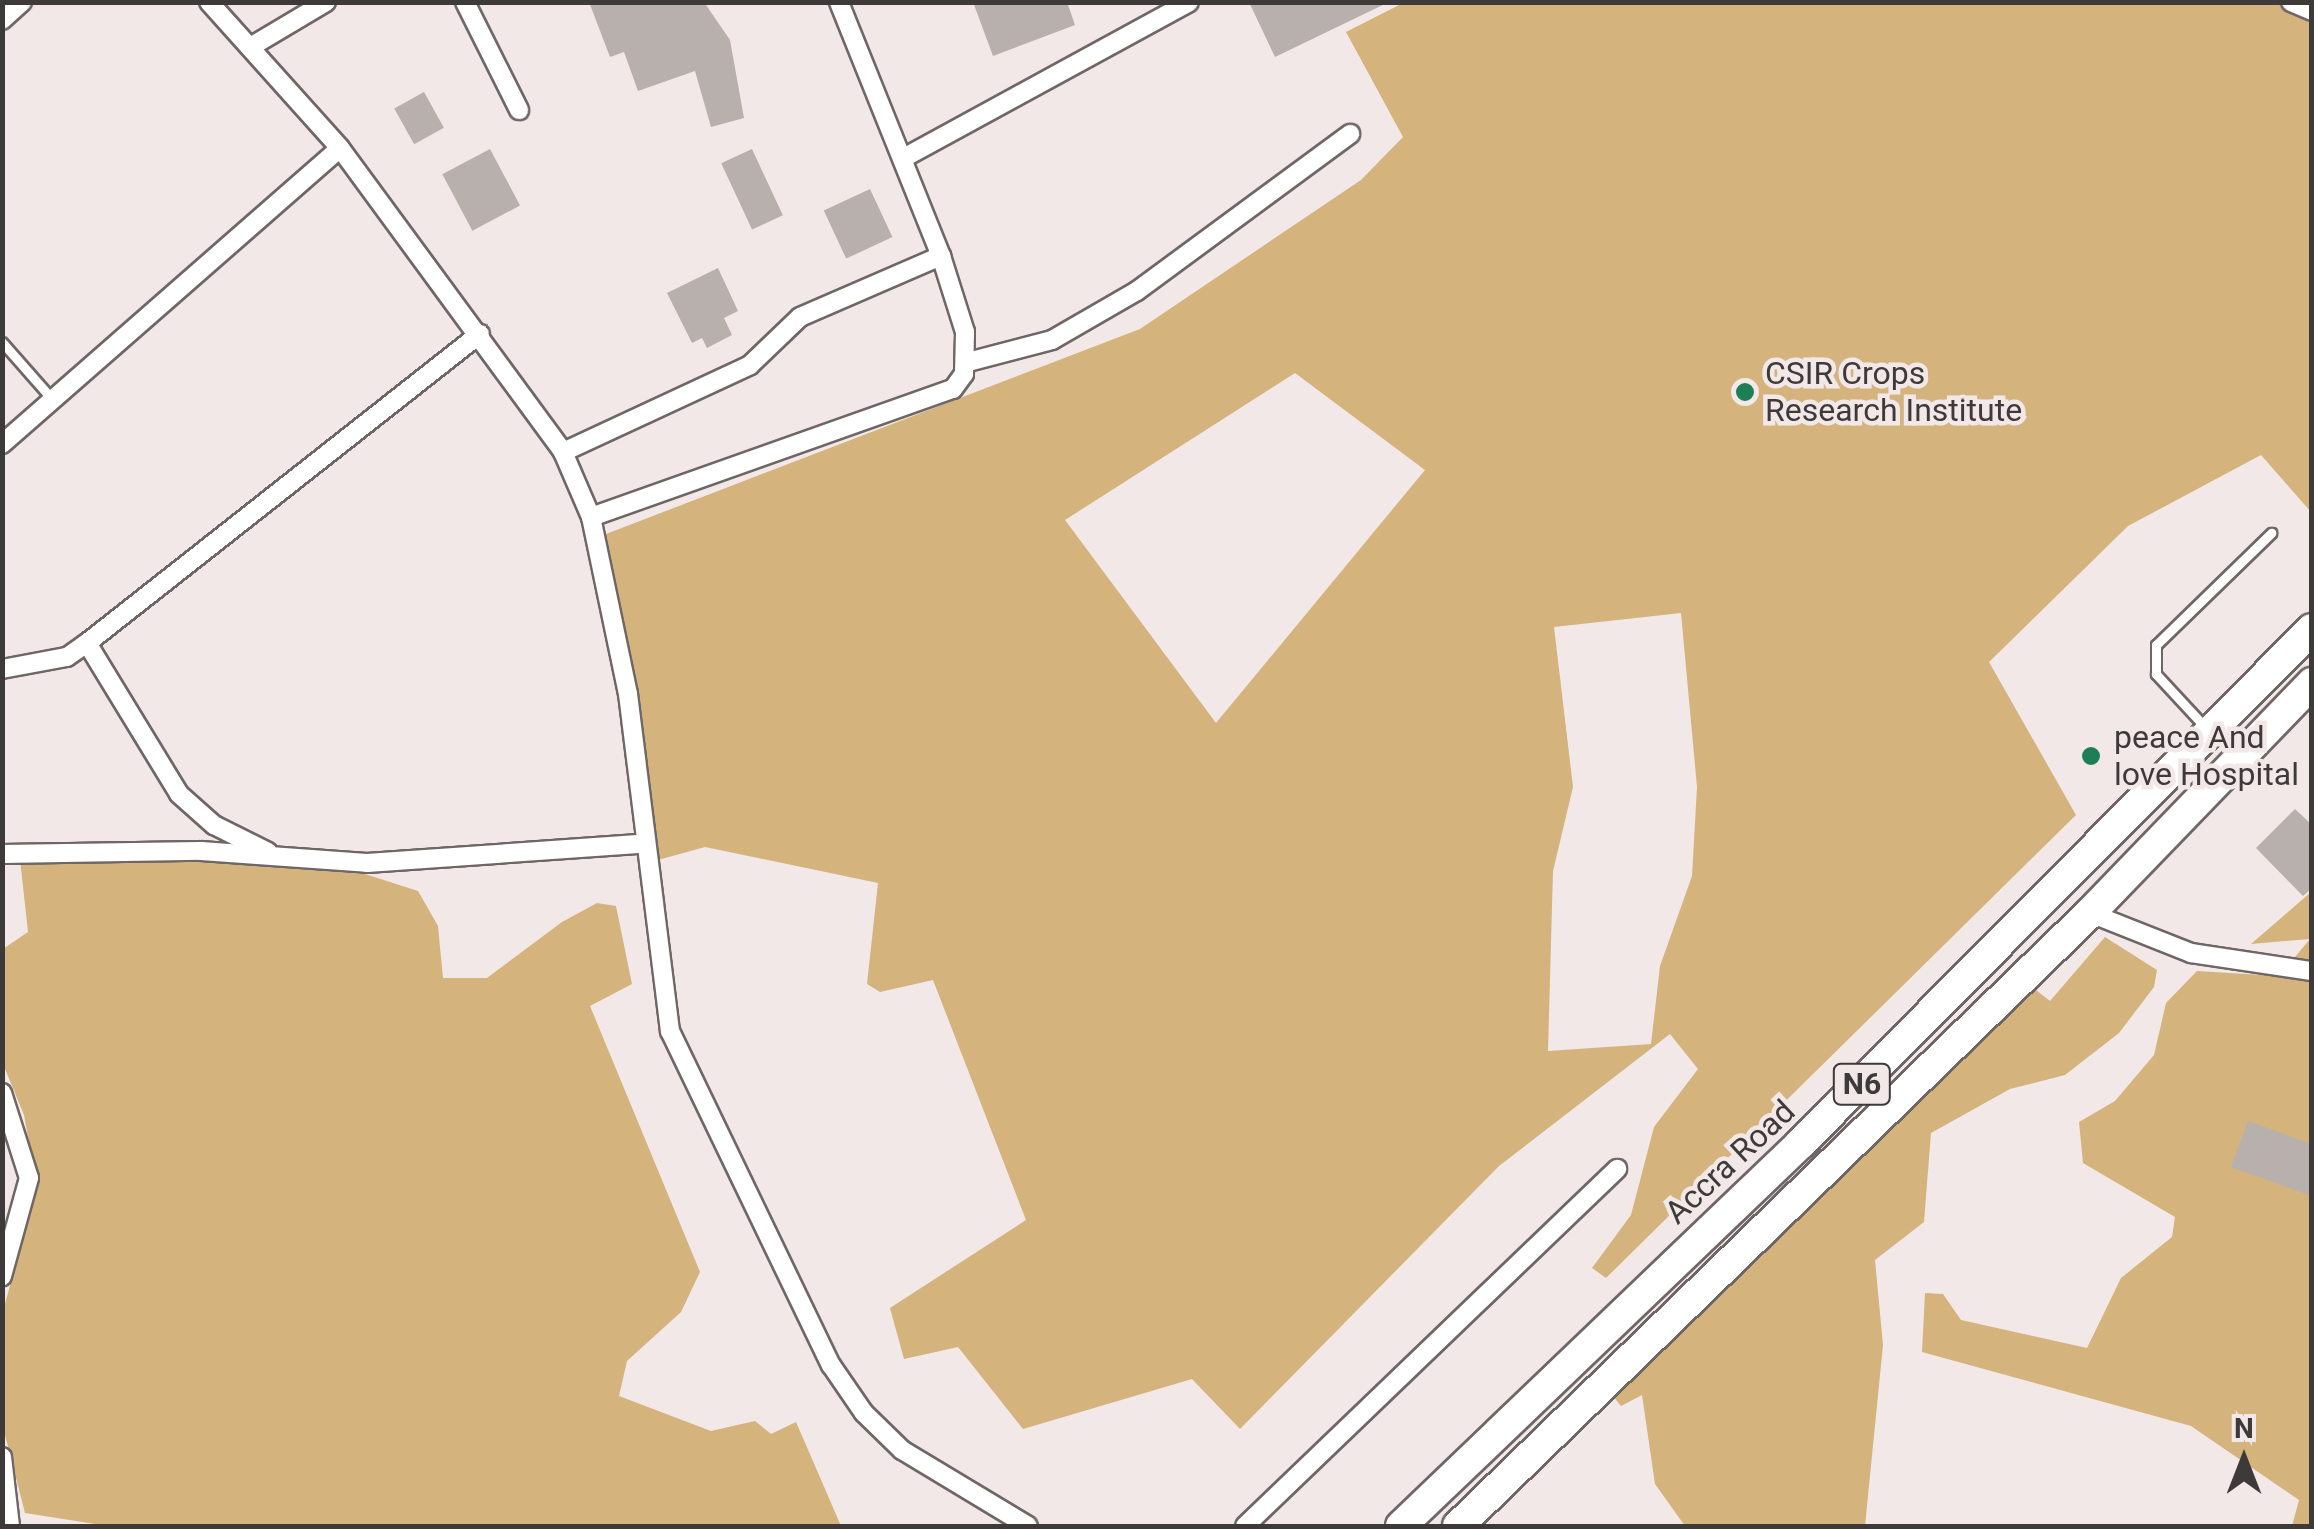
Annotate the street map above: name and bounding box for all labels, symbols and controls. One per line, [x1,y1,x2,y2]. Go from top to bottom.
place label: CSIR Crops Research Institute [1765,355,2022,430]
marker: CSIR Crops Research Institute [1734,381,1756,403]
place label: peace And love Hospital [2114,719,2299,794]
marker: peace And love Hospital [2078,743,2104,769]
road number: N6 [1832,1059,1892,1109]
street label: Accra Road [1657,1092,1803,1232]
north arrow [2194,1409,2294,1509]
text: N [2234,1412,2254,1445]

